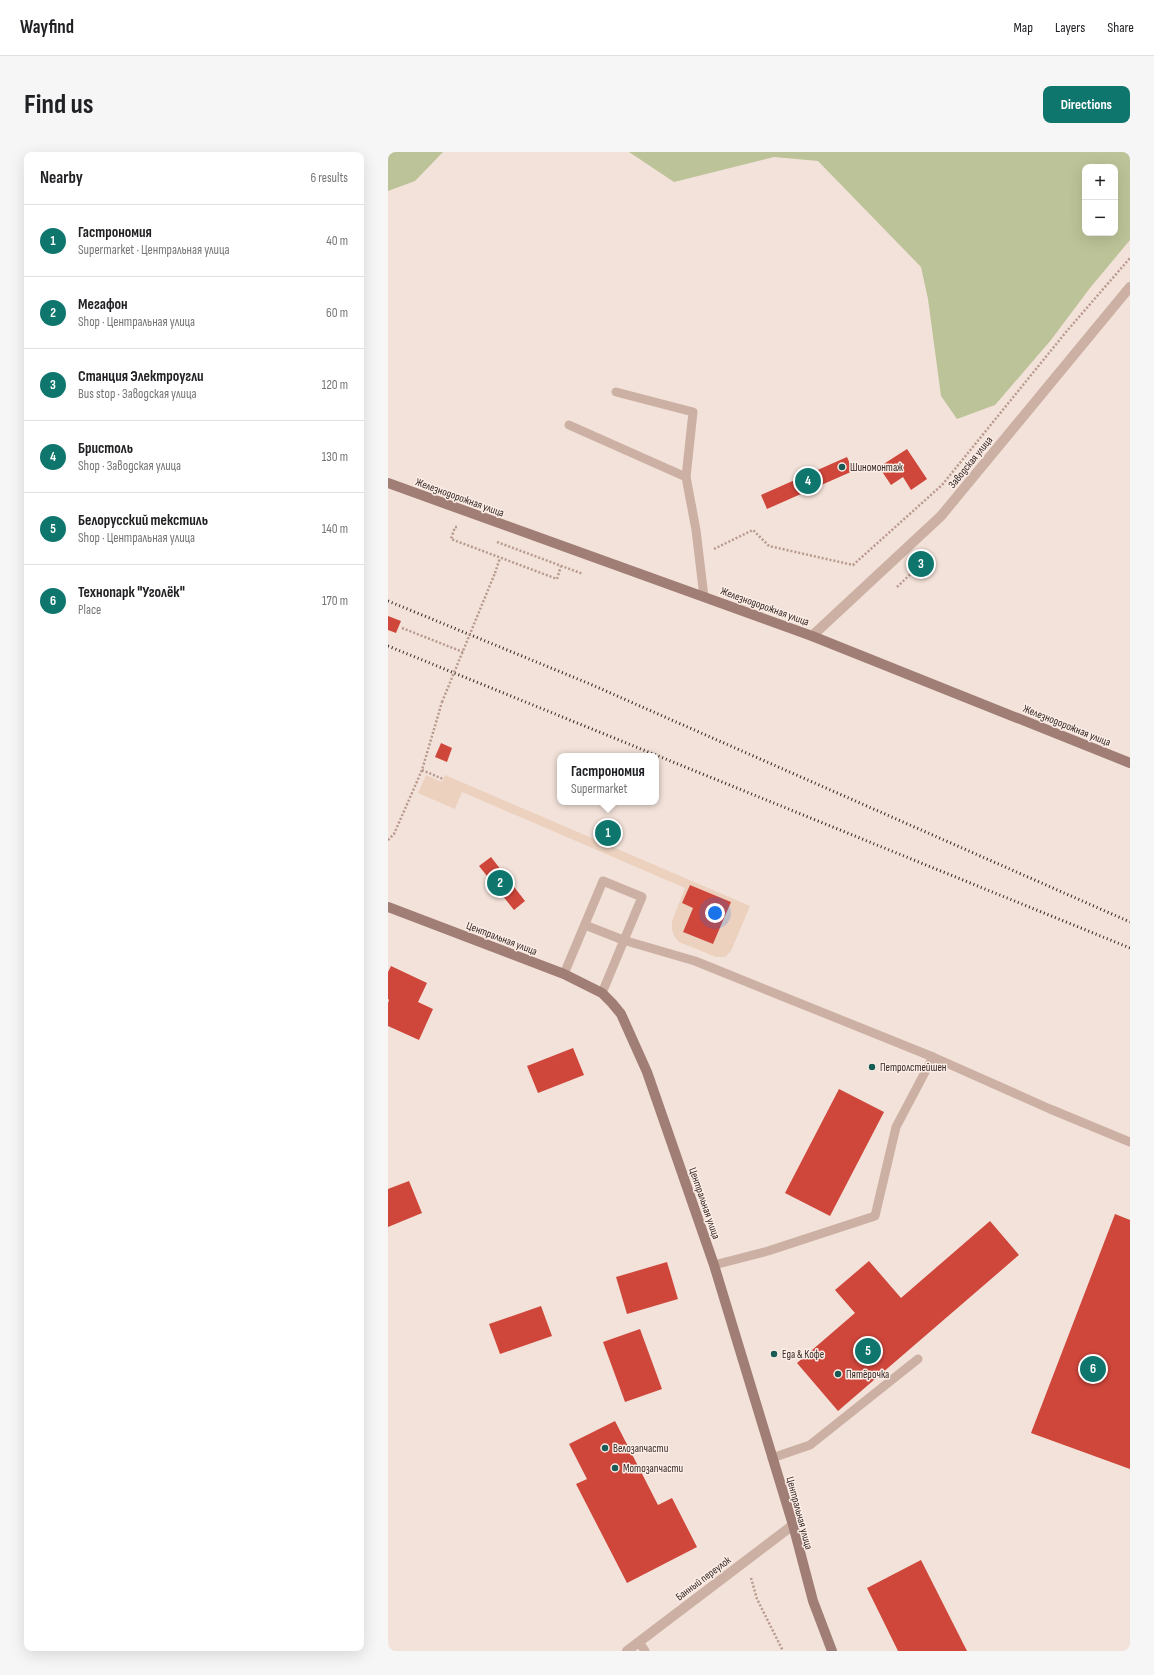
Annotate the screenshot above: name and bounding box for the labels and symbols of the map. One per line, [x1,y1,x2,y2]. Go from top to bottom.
street label: Заводская улица [946,434,995,491]
place label: Шиномонтаж [850,461,903,474]
marker: Шиномонтаж [837,462,847,472]
pin: 4 [795,466,821,496]
street label: Железнодорожная улица [414,475,506,520]
pin: 3 [908,549,934,579]
street label: Железнодорожная улица [719,584,811,629]
street label: Железнодорожная улица [1021,702,1113,749]
pin: 1 [595,818,621,848]
pin: 2 [487,868,513,898]
your location [705,903,725,923]
street label: Центральная улица [465,919,539,958]
place label: Петролстейшен [880,1061,946,1074]
marker: Петролстейшен [867,1062,877,1072]
street label: Центральная улица [686,1166,723,1241]
pin: 5 [855,1336,881,1366]
place label: Еда & Кофе [782,1348,824,1361]
marker: Еда & Кофе [769,1349,779,1359]
pin: 6 [1080,1354,1106,1384]
place label: Пятёрочка [846,1368,889,1381]
marker: Пятёрочка [833,1369,843,1379]
place label: Велозапчасти [613,1442,669,1455]
marker: Велозапчасти [600,1443,610,1453]
place label: Мотозапчасти [623,1462,684,1475]
marker: Мотозапчасти [610,1463,620,1473]
street label: Центральная улица [784,1475,815,1551]
street label: Банный переулок [673,1553,734,1603]

